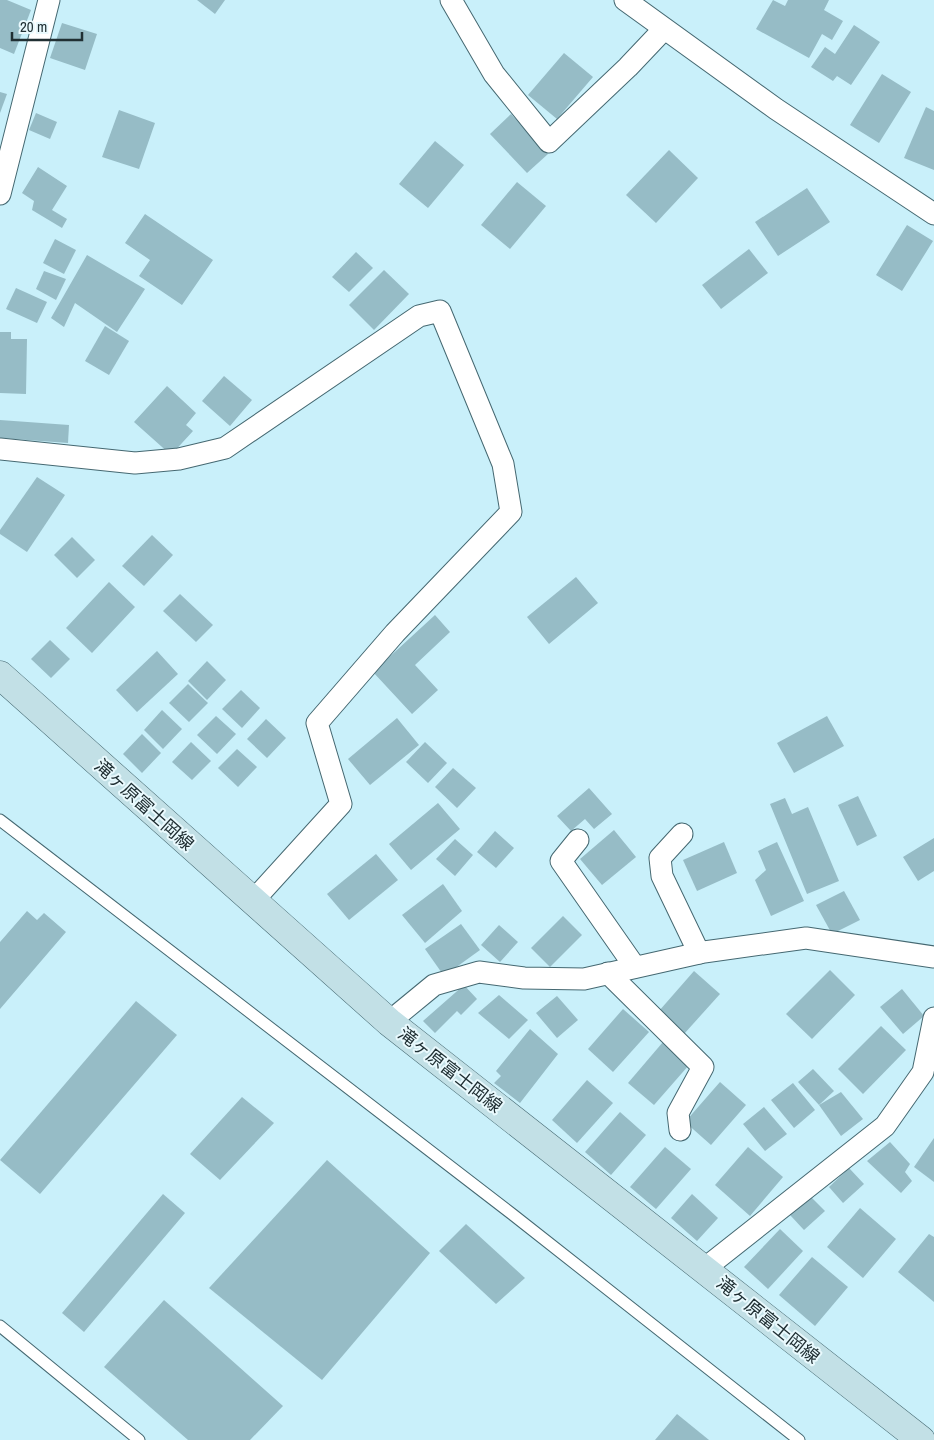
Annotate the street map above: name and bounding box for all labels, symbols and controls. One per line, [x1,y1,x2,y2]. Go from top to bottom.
scale bar [12,10,82,42]
text: 20 m [20,16,47,37]
street label: 滝ヶ原富士岡線 [89,753,200,856]
street label: 滝ヶ原富士岡線 [393,1021,508,1118]
street label: 滝ヶ原富士岡線 [711,1270,825,1369]

